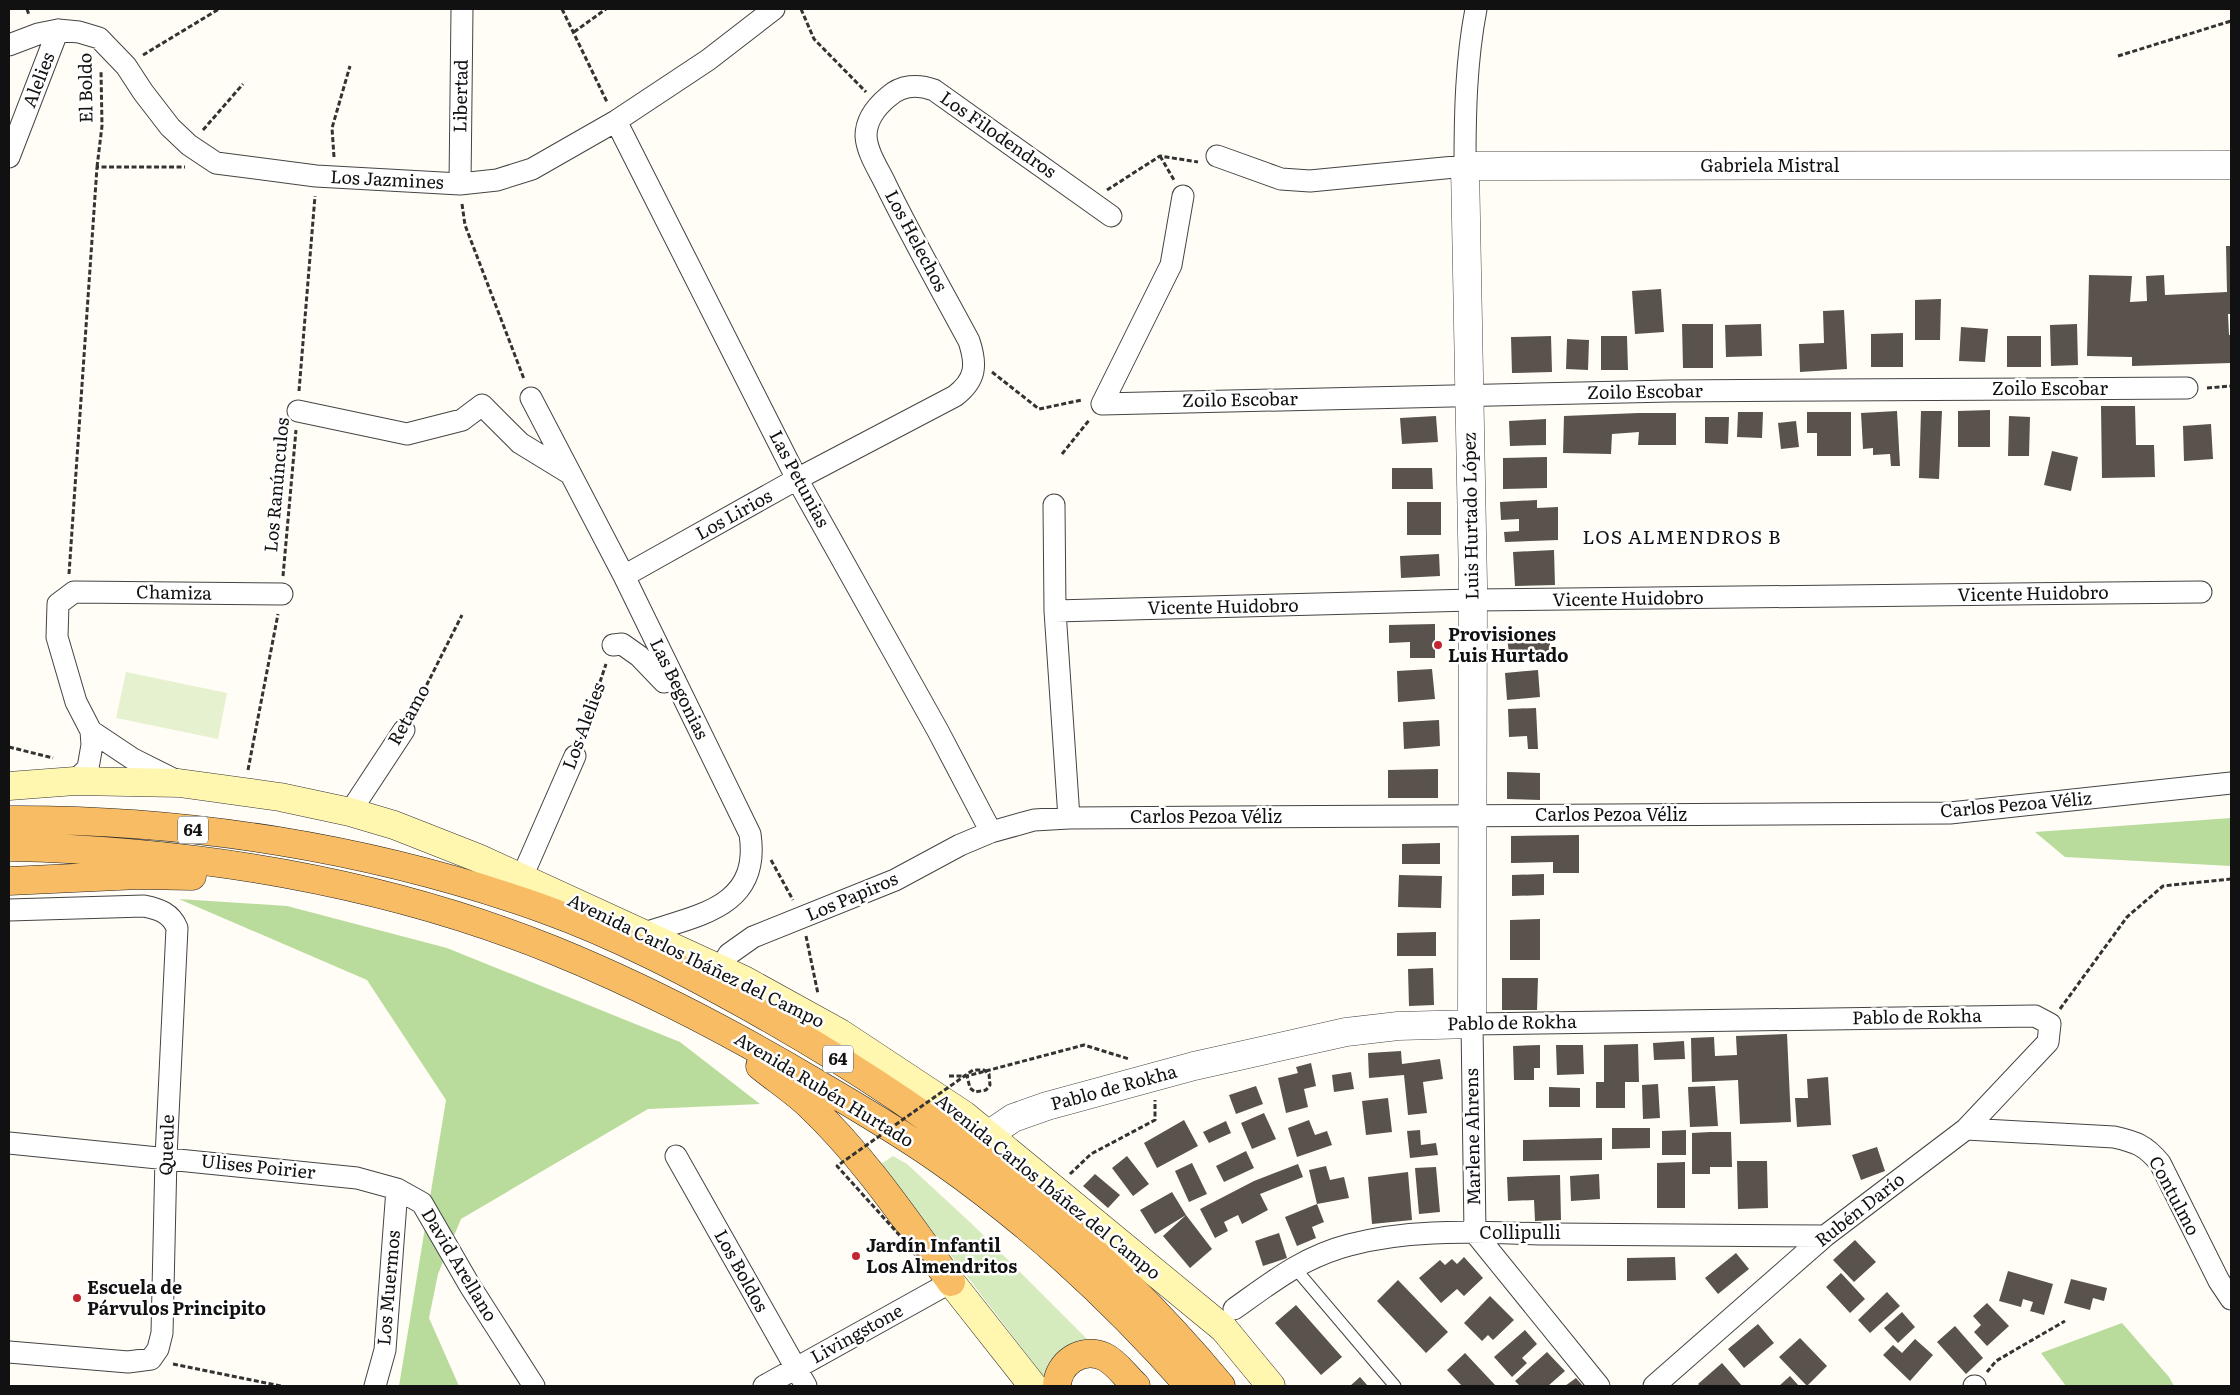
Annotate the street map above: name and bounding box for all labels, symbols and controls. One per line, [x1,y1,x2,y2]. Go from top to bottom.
street label: Alelies [15,48,60,111]
street label: El Boldo [70,53,99,123]
street label: Libertad [445,59,474,133]
street label: Los Filodendros [935,84,1062,184]
street label: Gabriela Mistral [1700,151,1840,178]
street label: Los Jazmines [330,162,445,195]
street label: Los Helechos [879,185,955,296]
street label: Zoilo Escobar [1992,374,2108,401]
street label: Zoilo Escobar [1587,376,1704,405]
street label: Zoilo Escobar [1182,384,1299,413]
street label: Los Ranúnculos [256,416,295,553]
street label: Las Petunias [763,425,837,532]
street label: Luis Hurtado López [1455,432,1484,600]
street label: Los Lirios [690,482,776,546]
district label: LOS ALMENDROS B [1582,522,1782,550]
street label: Chamiza [136,577,212,606]
street label: Vicente Huidobro [1957,578,2109,607]
street label: Vicente Huidobro [1552,583,1704,612]
street label: Vicente Huidobro [1147,591,1299,620]
place label: Provisiones Luis Hurtado [1448,620,1568,668]
street label: Las Begonias [644,633,716,744]
marker: Provisiones Luis Hurtado [1432,639,1444,651]
street label: Los Alelies [554,678,611,773]
street label: Retamo [380,679,436,750]
street label: Carlos Pezoa Véliz [1939,783,2093,824]
street label: Carlos Pezoa Véliz [1535,800,1687,827]
street label: Carlos Pezoa Véliz [1130,802,1282,829]
road number: 64 [178,816,208,844]
street label: Los Papiros [801,864,902,927]
street label: Avenida Carlos Ibáñez del Campo [564,886,830,1034]
street label: Pablo de Rokha [1852,1001,1982,1030]
street label: Pablo de Rokha [1447,1007,1577,1036]
street label: Avenida Rubén Hurtado [730,1024,920,1153]
road number: 64 [823,1046,853,1072]
street label: Pablo de Rokha [1047,1057,1180,1116]
street label: Marlene Ahrens [1457,1068,1486,1206]
street label: Avenida Carlos Ibáñez del Campo [931,1086,1167,1285]
street label: Queule [151,1114,180,1176]
street label: Ulises Poirier [200,1146,317,1185]
street label: Contulmo [2143,1151,2208,1240]
street label: Rubén Darío [1809,1165,1910,1252]
street label: David Arellano [416,1202,505,1326]
street label: Collipulli [1479,1218,1561,1245]
street label: Los Boldos [709,1224,776,1317]
street label: Los Muermos [369,1229,406,1347]
place label: Jardín Infantil Los Almendritos [866,1231,1017,1279]
marker: Jardín Infantil Los Almendritos [850,1250,862,1262]
place label: Escuela de Párvulos Principito [87,1273,266,1321]
marker: Escuela de Párvulos Principito [71,1292,83,1304]
street label: Livingstone [805,1296,907,1369]

